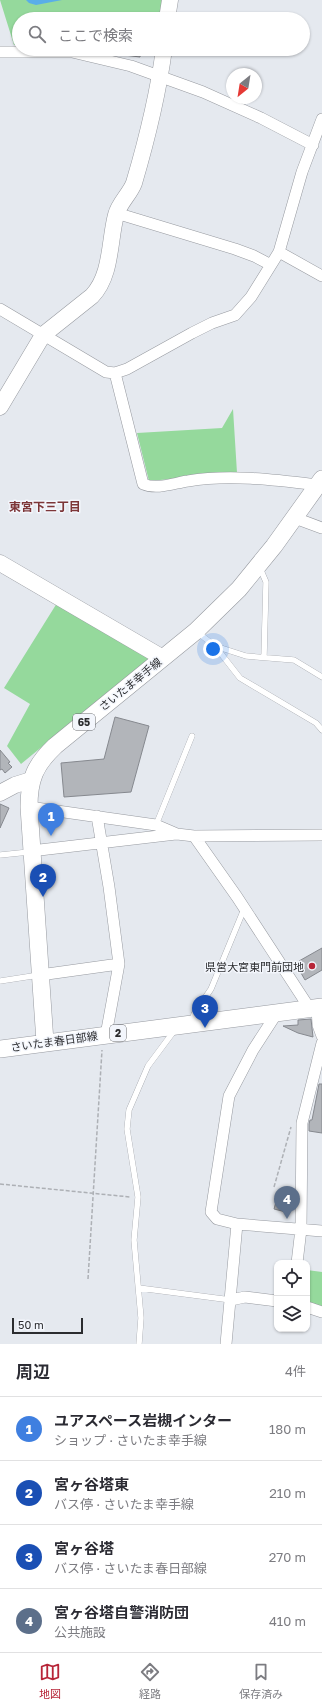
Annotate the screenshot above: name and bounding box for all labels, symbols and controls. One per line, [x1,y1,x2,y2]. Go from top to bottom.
search box [12,12,310,56]
icon: search [26,23,48,45]
text: ここで検索 [58,26,133,44]
north arrow [226,68,262,104]
district label: 東宮下三丁目 [9,499,81,514]
your location [203,639,223,659]
street label: さいたま幸手線 [96,655,164,713]
road number: 65 [73,714,95,730]
pin: 1 [38,803,64,836]
pin: 2 [30,864,56,897]
place label: 県営大宮東門前団地 [205,960,304,973]
marker: 県営大宮東門前団地 [307,961,317,971]
pin: 3 [192,995,218,1028]
road number: 2 [110,1025,126,1041]
street label: さいたま春日部線 [10,1028,98,1054]
pin: 4 [274,1186,300,1219]
map controls [274,1260,310,1332]
button: locate [274,1260,310,1296]
button: layers [274,1296,310,1332]
scale bar [12,1316,83,1335]
text: 50 m [18,1318,44,1331]
text: 周辺 [16,1361,50,1382]
text: 4件 [285,1363,306,1379]
text: ユアスペース岩槻インター [54,1411,232,1429]
text: 1 [26,1421,32,1437]
text: 180 m [269,1421,306,1437]
text: ショップ · さいたま幸手線 [54,1432,207,1448]
text: 宮ヶ谷塔東 [54,1475,129,1493]
text: 2 [25,1485,33,1501]
text: 210 m [269,1485,306,1501]
text: バス停 · さいたま幸手線 [54,1496,194,1512]
text: 宮ヶ谷塔 [54,1539,114,1557]
text: 3 [25,1549,33,1565]
text: 270 m [269,1549,306,1565]
text: バス停 · さいたま春日部線 [54,1560,207,1576]
text: 宮ヶ谷塔自警消防団 [54,1603,189,1621]
text: 4 [25,1613,33,1629]
text: 410 m [269,1613,306,1629]
text: 公共施設 [54,1624,106,1640]
tab: 地図 [39,1661,61,1701]
tab: 経路 [139,1661,161,1701]
tab: 保存済み [239,1661,283,1701]

